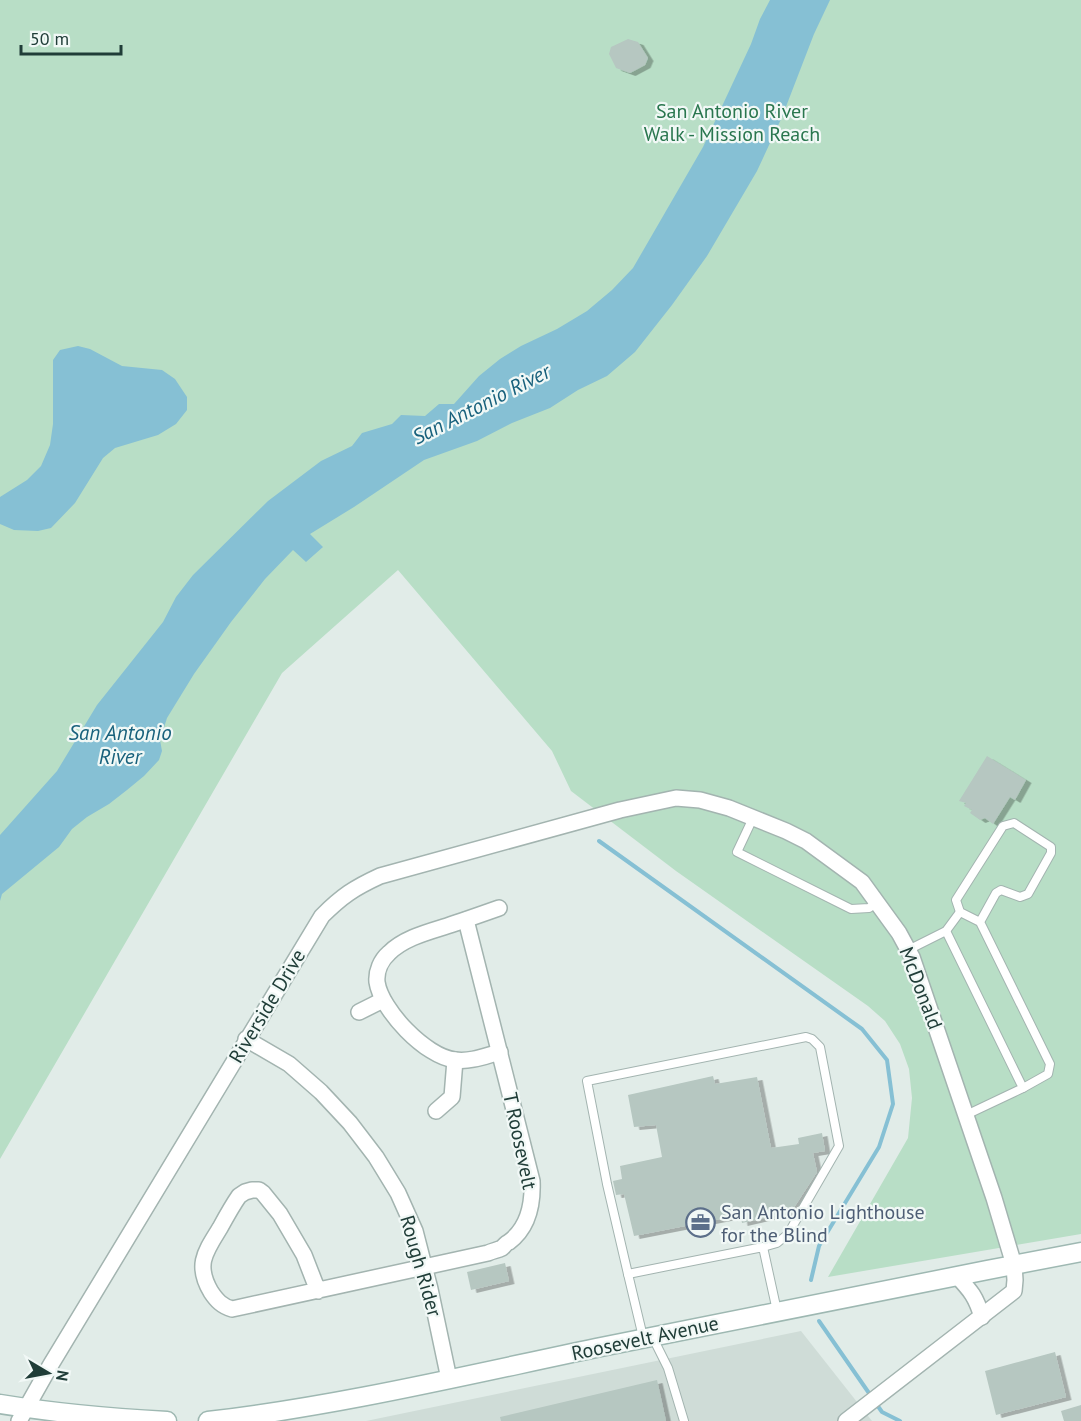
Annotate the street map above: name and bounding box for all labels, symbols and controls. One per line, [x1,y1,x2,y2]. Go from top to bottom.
scale bar [21,18,122,56]
text: 50 m [30,27,69,50]
park label: San Antonio River Walk - Mission Reach [644,98,820,147]
water label: San Antonio River [407,357,557,450]
water label: San Antonio River [68,719,172,770]
street label: McDonald [893,943,949,1033]
street label: Riverside Drive [223,944,311,1068]
street label: T Roosevelt [497,1090,543,1192]
place label: San Antonio Lighthouse for the Blind [721,1199,925,1248]
office icon: San Antonio Lighthouse for the Blind [684,1207,716,1239]
street label: Rough Rider [394,1212,448,1320]
street label: Roosevelt Avenue [569,1310,721,1366]
north arrow [18,1343,78,1403]
text: N [52,1369,74,1383]

